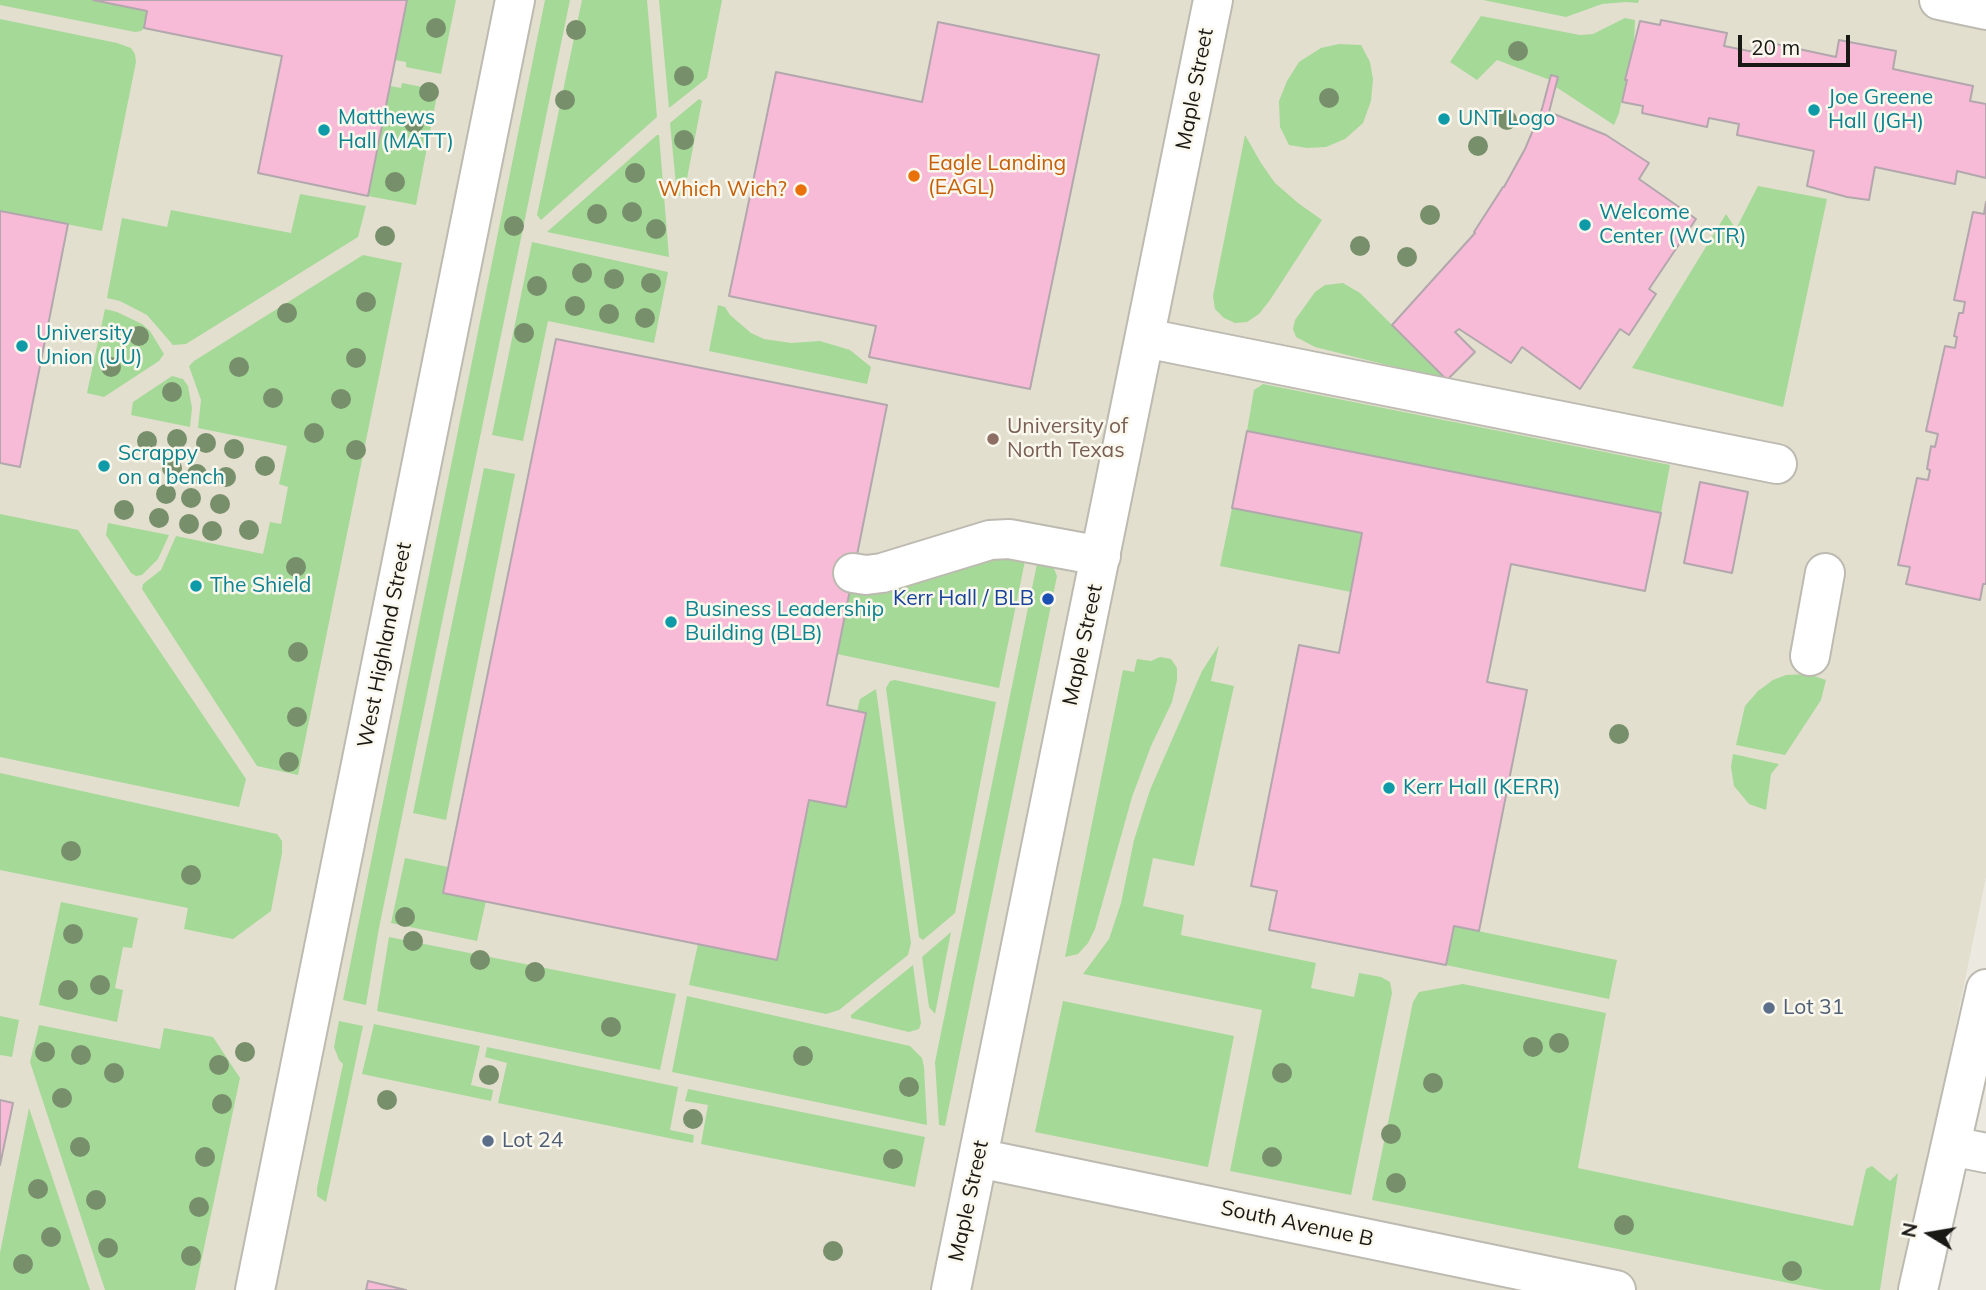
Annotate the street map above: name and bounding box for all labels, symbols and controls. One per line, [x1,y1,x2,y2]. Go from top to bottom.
scale bar [1741,21,1853,65]
street label: Maple Street [1171,26,1219,152]
text: 20 m [1751,34,1800,60]
place label: Joe Greene Hall (JGH) [1828,85,1933,135]
marker: Joe Greene Hall (JGH) [1806,102,1822,118]
place label: Matthews Hall (MATT) [338,105,454,155]
place label: UNT Logo [1458,106,1555,132]
marker: UNT Logo [1436,111,1452,127]
marker: Matthews Hall (MATT) [316,122,332,138]
place label: Eagle Landing (EAGL) [928,151,1066,201]
marker: Eagle Landing (EAGL) [906,168,922,184]
place label: Which Wich? [658,177,787,203]
marker: Which Wich? [793,182,809,198]
place label: Welcome Center (WCTR) [1599,200,1746,250]
marker: Welcome Center (WCTR) [1577,217,1593,233]
place label: University Union (UU) [36,321,142,371]
marker: University Union (UU) [14,338,30,354]
place label: University of North Texas [1007,414,1128,464]
marker: University of North Texas [985,431,1001,447]
place label: Scrappy on a bench [118,441,225,491]
marker: Scrappy on a bench [96,458,112,474]
street label: West Highland Street [353,540,417,750]
place label: The Shield [210,573,311,599]
marker: The Shield [188,578,204,594]
street label: Maple Street [1058,582,1108,708]
place label: Kerr Hall / BLB [893,586,1034,612]
marker: Kerr Hall / BLB [1040,591,1056,607]
place label: Business Leadership Building (BLB) [685,597,884,647]
marker: Business Leadership Building (BLB) [663,614,679,630]
place label: Kerr Hall (KERR) [1403,775,1560,801]
marker: Kerr Hall (KERR) [1381,780,1397,796]
place label: Lot 31 [1783,995,1844,1021]
marker: Lot 31 [1761,1000,1777,1016]
place label: Lot 24 [502,1128,563,1154]
marker: Lot 24 [480,1133,496,1149]
street label: Maple Street [944,1138,994,1264]
street label: South Avenue B [1218,1196,1376,1252]
north arrow [1895,1199,1965,1269]
text: N [1896,1221,1923,1239]

